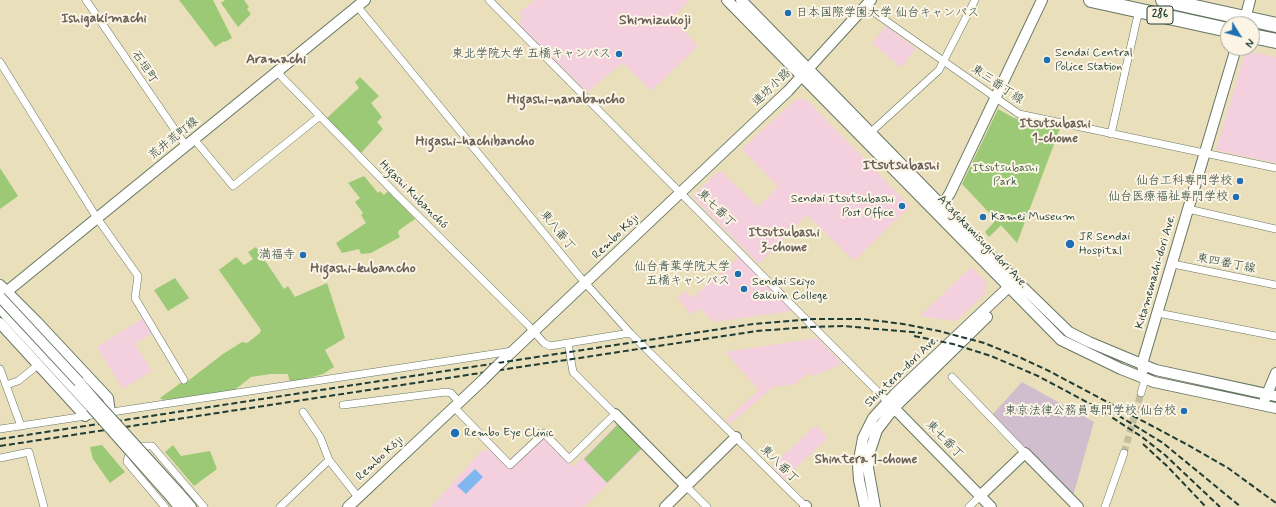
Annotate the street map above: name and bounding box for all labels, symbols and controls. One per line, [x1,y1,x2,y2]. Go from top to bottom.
place label: 日本国際学園大学 仙台キャンパス [796,6,979,20]
road number: 286 [1147,6,1173,24]
marker: 日本国際学園大学 仙台キャンパス [783,8,793,18]
district label: Ishigakimachi [61,11,147,27]
district label: Shimizukoji [619,13,691,29]
north arrow [1220,16,1260,56]
text: N [1241,35,1257,50]
place label: Sendai Central Police Station [1055,46,1133,74]
place label: 東北学院大学 五橋キャンパス [452,47,611,61]
street label: 石垣町 [128,48,160,86]
marker: 東北学院大学 五橋キャンパス [614,49,624,59]
district label: Aramachi [246,52,306,68]
marker: Sendai Central Police Station [1042,55,1052,65]
street label: 東三番丁線 [968,62,1026,108]
street label: 連坊小路 [750,66,794,110]
district label: Higashi-nanabancho [507,92,625,108]
street label: 荒井荒町線 [146,115,202,163]
district label: Itsutsubashi 1-chome [1019,116,1091,147]
district label: Higashi-hachibancho [415,134,535,150]
street label: Higashi Kubanchó [376,158,450,232]
district label: Itsutsubashi [863,158,939,174]
park label: Itsutsubashi Park [972,161,1038,189]
place label: 仙台工科専門学校 [1136,174,1232,188]
marker: 仙台工科専門学校 [1235,176,1245,186]
street label: 東七番丁 [694,187,738,231]
place label: 仙台医療福祉専門学校 [1108,190,1228,204]
place label: Sendai Itsutsubashi Post Office [791,192,894,220]
street label: Atagokamisugi-dori Ave. [934,192,1030,292]
marker: 仙台医療福祉専門学校 [1231,192,1241,202]
marker: Sendai Itsutsubashi Post Office [897,201,907,211]
street label: 東八番丁 [536,208,578,254]
place label: Kamei Museum [991,210,1075,224]
street label: Rembo Kóji [590,211,642,263]
marker: Kamei Museum [978,212,988,222]
street label: Kitamemachi-dori Ave. [1133,213,1179,331]
district label: Itsutsubashi 3-chome [748,225,820,256]
place label: JR Sendai Hospital [1079,230,1130,258]
marker: JR Sendai Hospital [1064,238,1076,250]
place label: 満福寺 [259,248,295,262]
marker: 満福寺 [298,250,308,260]
street label: 東四番丁線 [1195,251,1257,277]
place label: 仙台青葉学院大学 五橋キャンパス [634,260,730,288]
district label: Higashi-kubancho [310,261,416,277]
marker: 仙台青葉学院大学 五橋キャンパス [733,269,743,279]
place label: Sendai Seiyo Gakuin College [752,275,828,303]
marker: Sendai Seiyo Gakuin College [739,284,749,294]
street label: Shintera-dori Ave. [862,333,942,411]
place label: 東京法律公務員専門学校 仙台校 [1005,404,1176,418]
marker: 東京法律公務員専門学校 仙台校 [1179,406,1189,416]
street label: 東七番丁 [922,418,966,462]
place label: Rembo Eye Clinic [464,426,554,440]
marker: Rembo Eye Clinic [449,427,461,439]
street label: Rembo Kóji [353,434,407,484]
street label: 東八番丁 [757,443,801,487]
district label: Shintera 1-chome [815,452,917,468]

